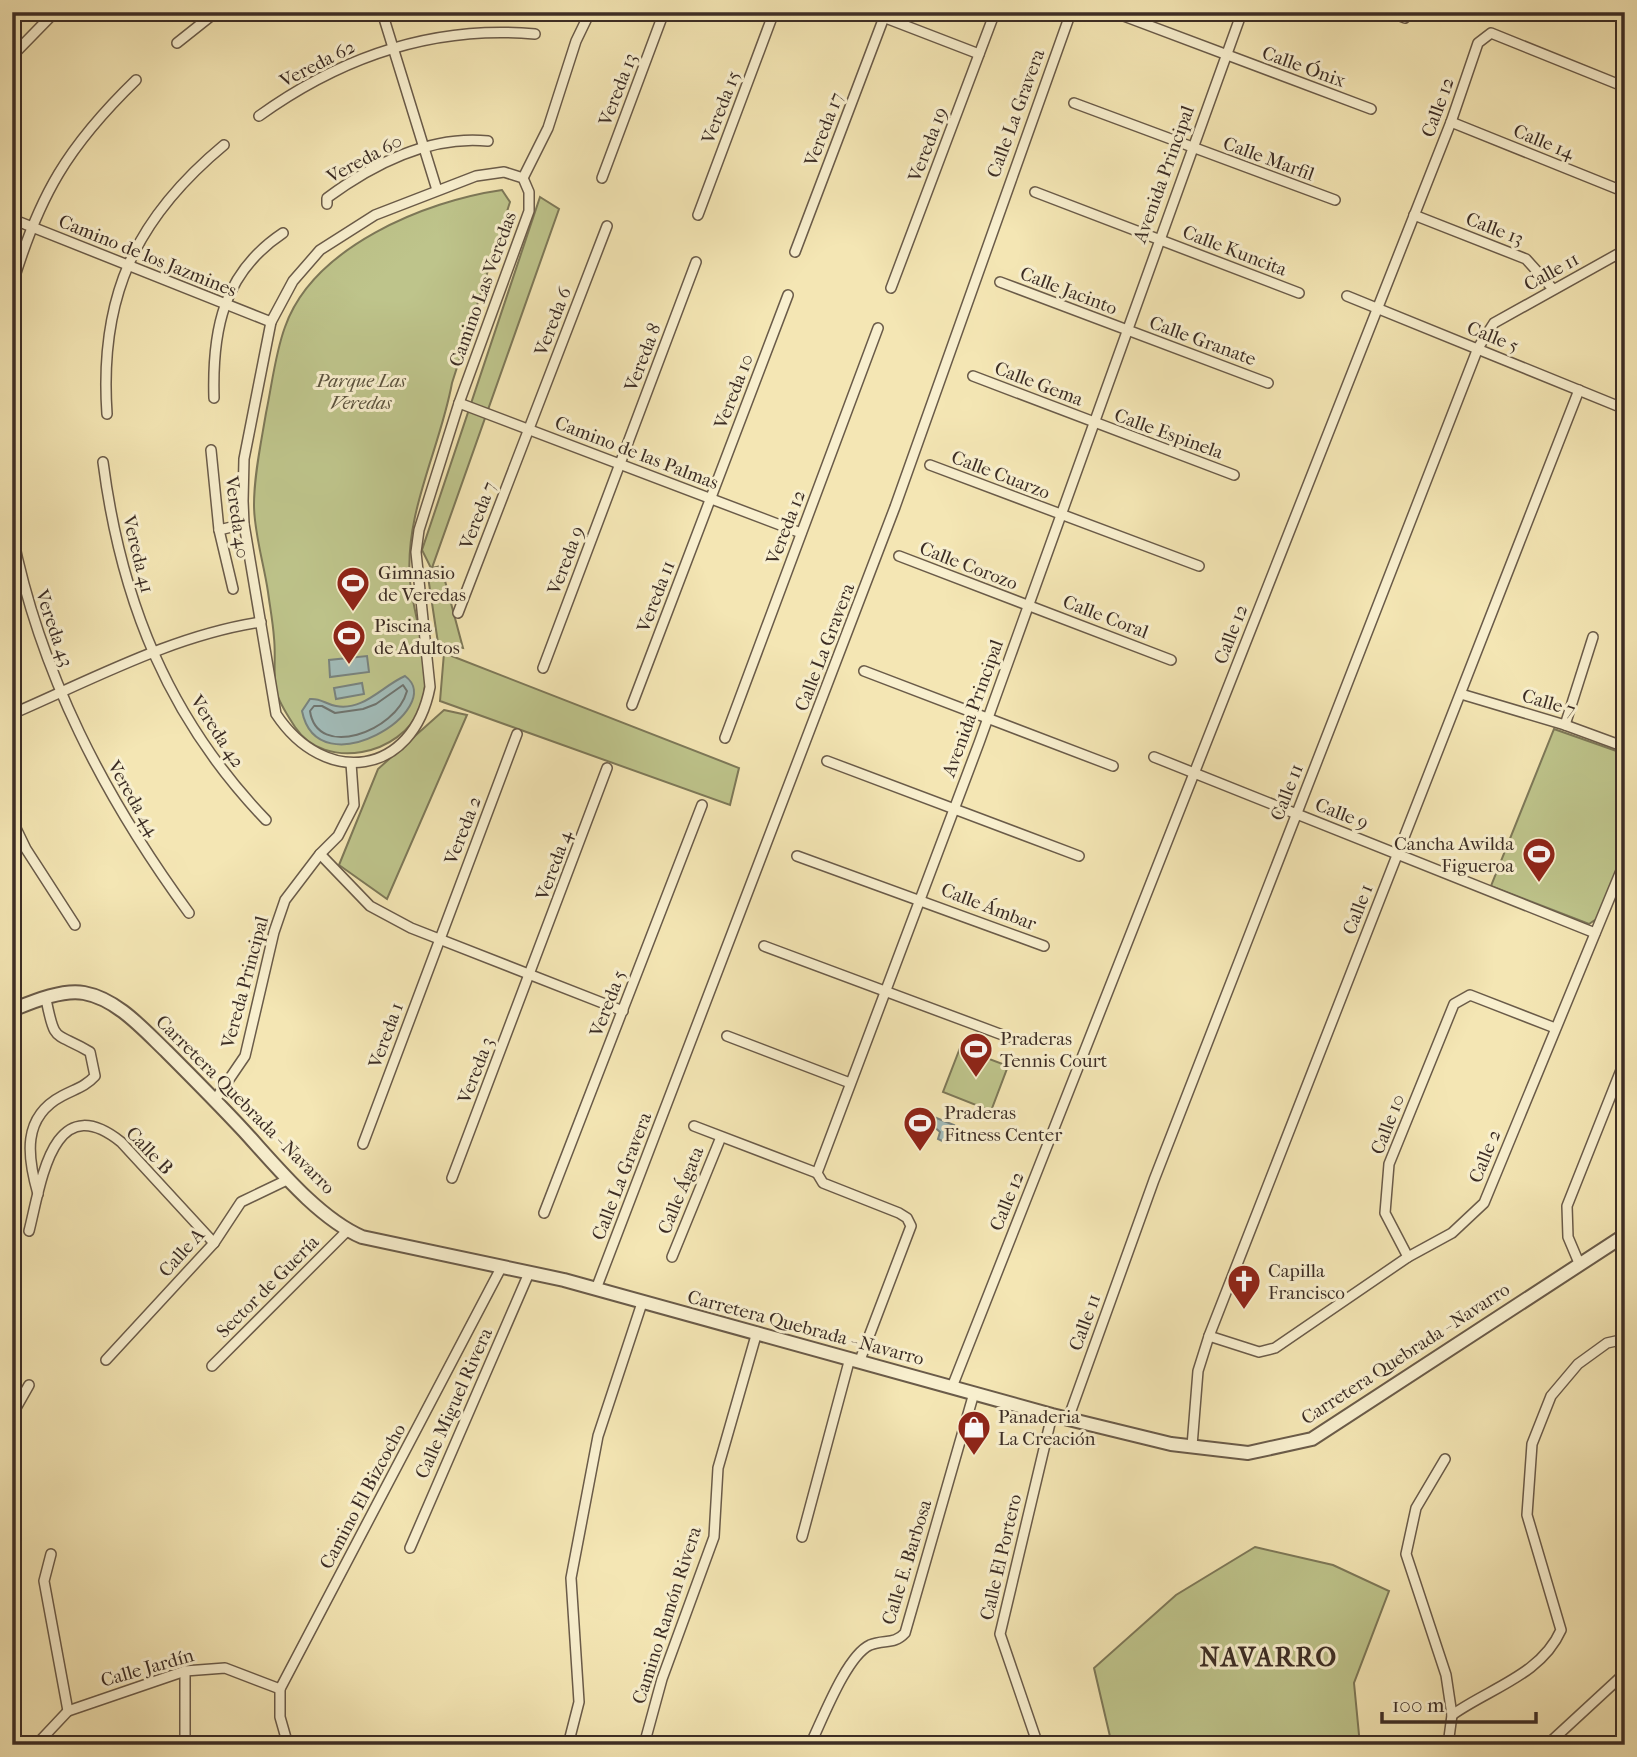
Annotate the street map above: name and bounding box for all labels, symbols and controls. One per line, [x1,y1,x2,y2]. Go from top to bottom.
street label: Vereda 62 [275,36,359,93]
street label: Calle Ónix [1259,41,1349,92]
street label: Calle La Gravera [982,46,1049,181]
street label: Vereda 13 [594,50,642,130]
street label: Vereda 15 [697,68,745,148]
street label: Calle 12 [1417,74,1459,140]
street label: Vereda 17 [799,89,848,170]
street label: Avenida Principal [1129,103,1199,247]
street label: Vereda 19 [903,104,952,186]
street label: Calle 14 [1510,120,1578,164]
street label: Vereda 60 [322,130,406,188]
street label: Calle Marfil [1220,132,1317,186]
street label: Calle 13 [1463,208,1527,250]
street label: Camino Las Veredas [445,209,521,370]
street label: Camino de los Jazmines [55,210,240,302]
street label: Calle Kuncita [1179,221,1290,281]
street label: Calle 11 [1520,248,1583,296]
street label: Calle Jacinto [1017,262,1121,320]
street label: Vereda 6 [529,283,576,360]
street label: Calle Granate [1146,311,1259,370]
street label: Calle 5 [1464,317,1522,357]
street label: Vereda 8 [620,320,666,395]
street label: Vereda 10 [709,351,758,433]
street label: Calle Gema [991,357,1086,411]
park label: Parque Las Veredas [315,370,407,414]
street label: Calle Espinela [1111,404,1226,464]
street label: Camino de las Palmas [552,412,722,494]
street label: Calle Cuarzo [948,446,1053,504]
street label: Vereda 40 [220,474,254,560]
street label: Vereda 7 [455,479,501,553]
street label: Vereda 12 [761,487,810,569]
street label: Vereda 41 [118,512,158,595]
street label: Vereda 9 [543,523,589,598]
street label: Calle Corozo [916,537,1021,595]
street label: Vereda 11 [632,557,680,636]
place label: Gimnasio de Veredas [378,562,466,606]
sports icon: Gimnasio de Veredas [334,564,372,613]
street label: Calle La Gravera [790,580,860,714]
street label: Vereda 43 [30,586,78,670]
street label: Calle Coral [1060,591,1152,643]
street label: Calle 12 [1210,601,1252,667]
place label: Piscina de Adultos [374,615,460,659]
sports icon: Piscina de Adultos [330,617,368,666]
street label: Avenida Principal [938,637,1008,781]
street label: Calle 7 [1519,684,1578,721]
street label: Vereda 42 [185,690,249,772]
street label: Vereda 44 [102,756,164,841]
street label: Calle 11 [1266,761,1308,824]
street label: Vereda 2 [440,793,486,868]
street label: Calle 9 [1312,794,1371,834]
street label: Vereda 4 [531,827,577,904]
place label: Cancha Awilda Figueroa [1394,833,1514,877]
sports icon: Cancha Awilda Figueroa [1520,835,1558,884]
street label: Calle Ámbar [938,879,1040,936]
street label: Calle 1 [1338,881,1378,938]
street label: Vereda Principal [217,914,273,1052]
street label: Vereda 5 [585,967,631,1041]
street label: Vereda 1 [364,1000,408,1072]
street label: Carretera Quebrada - Navarro [151,1011,340,1199]
place label: Praderas Tennis Court [1000,1028,1108,1072]
sports icon: Praderas Tennis Court [957,1030,995,1079]
street label: Vereda 3 [453,1034,499,1107]
street label: Calle 10 [1366,1091,1409,1158]
place label: Praderas Fitness Center [944,1102,1063,1146]
sports icon: Praderas Fitness Center [901,1104,939,1153]
street label: Calle La Gravera [587,1109,657,1243]
street label: Calle B [121,1122,177,1179]
street label: Calle 2 [1464,1126,1506,1186]
street label: Calle Ágata [653,1143,708,1237]
street label: Calle 12 [985,1168,1029,1234]
street label: Calle A [154,1223,210,1281]
street label: Sector de Guería [212,1231,324,1343]
place label: Capilla Francisco [1268,1260,1345,1304]
church icon: Capilla Francisco [1225,1262,1263,1311]
street label: Carretera Quebrada - Navarro [1297,1278,1514,1430]
street label: Carretera Quebrada - Navarro [685,1286,927,1370]
street label: Calle 11 [1065,1291,1105,1354]
street label: Calle Miguel Rivera [411,1324,497,1482]
place label: Panaderia La Creación [998,1406,1096,1450]
shop icon: Panaderia La Creación [955,1408,993,1457]
street label: Camino El Bizcocho [315,1420,411,1573]
street label: Calle El Portero [976,1492,1026,1622]
street label: Calle E. Barbosa [878,1497,936,1627]
street label: Camino Ramón Rivera [628,1524,706,1707]
district label: NAVARRO [1200,1642,1338,1673]
street label: Calle Jardín [98,1644,196,1692]
scale bar [1382,1680,1536,1724]
text: 100 m [1392,1693,1445,1717]

